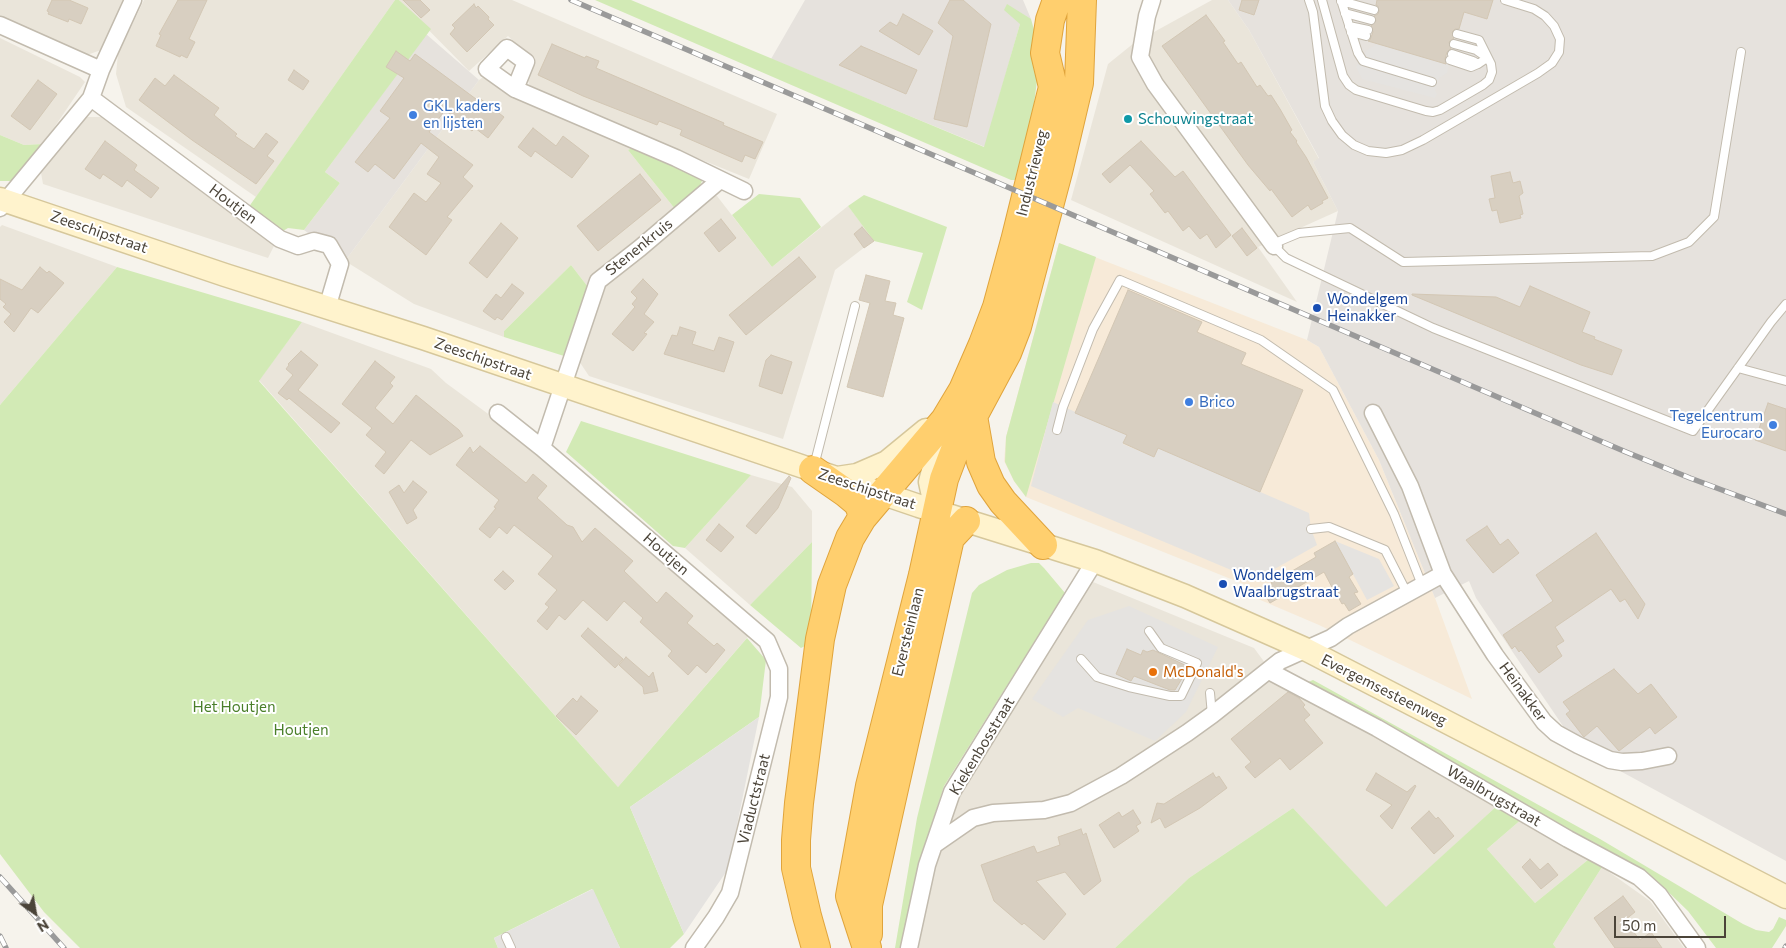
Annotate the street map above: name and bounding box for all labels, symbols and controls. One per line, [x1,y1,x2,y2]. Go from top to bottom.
place label: GKL kaders en lijsten [423,97,501,132]
marker: GKL kaders en lijsten [407,109,419,121]
place label: Schouwingstraat [1138,110,1253,128]
marker: Schouwingstraat [1122,113,1134,125]
street label: Industrieweg [1013,128,1051,218]
street label: Houtjen [206,180,260,228]
street label: Zeeschipstraat [48,207,150,257]
street label: Stenenkruis [602,215,676,279]
place label: Wondelgem Heinakker [1327,290,1408,325]
marker: Wondelgem Heinakker [1311,302,1323,314]
street label: Zeeschipstraat [432,334,534,384]
place label: Brico [1199,393,1235,411]
marker: Brico [1183,396,1195,408]
place label: Tegelcentrum Eurocaro [1669,407,1763,442]
marker: Tegelcentrum Eurocaro [1767,419,1779,431]
street label: Zeeschipstraat [816,465,918,513]
street label: Houtjen [639,529,693,579]
place label: Wondelgem Waalbrugstraat [1233,566,1339,601]
marker: Wondelgem Waalbrugstraat [1217,578,1229,590]
street label: Eversteinlaan [888,586,928,678]
street label: Evergemsesteenweg [1318,651,1450,729]
street label: Heinakker [1495,659,1551,725]
place label: McDonald's [1163,663,1244,681]
marker: McDonald's [1147,666,1159,678]
street label: Kiekenbosstraat [946,694,1018,798]
park label: Het Houtjen [192,698,276,716]
park label: Houtjen [273,721,329,739]
street label: Viaductstraat [734,752,774,846]
street label: Waalbrugstraat [1444,762,1544,830]
north arrow [10,888,60,938]
scale bar [1616,906,1728,938]
text: N [34,916,52,936]
text: 50 m [1622,916,1656,934]

